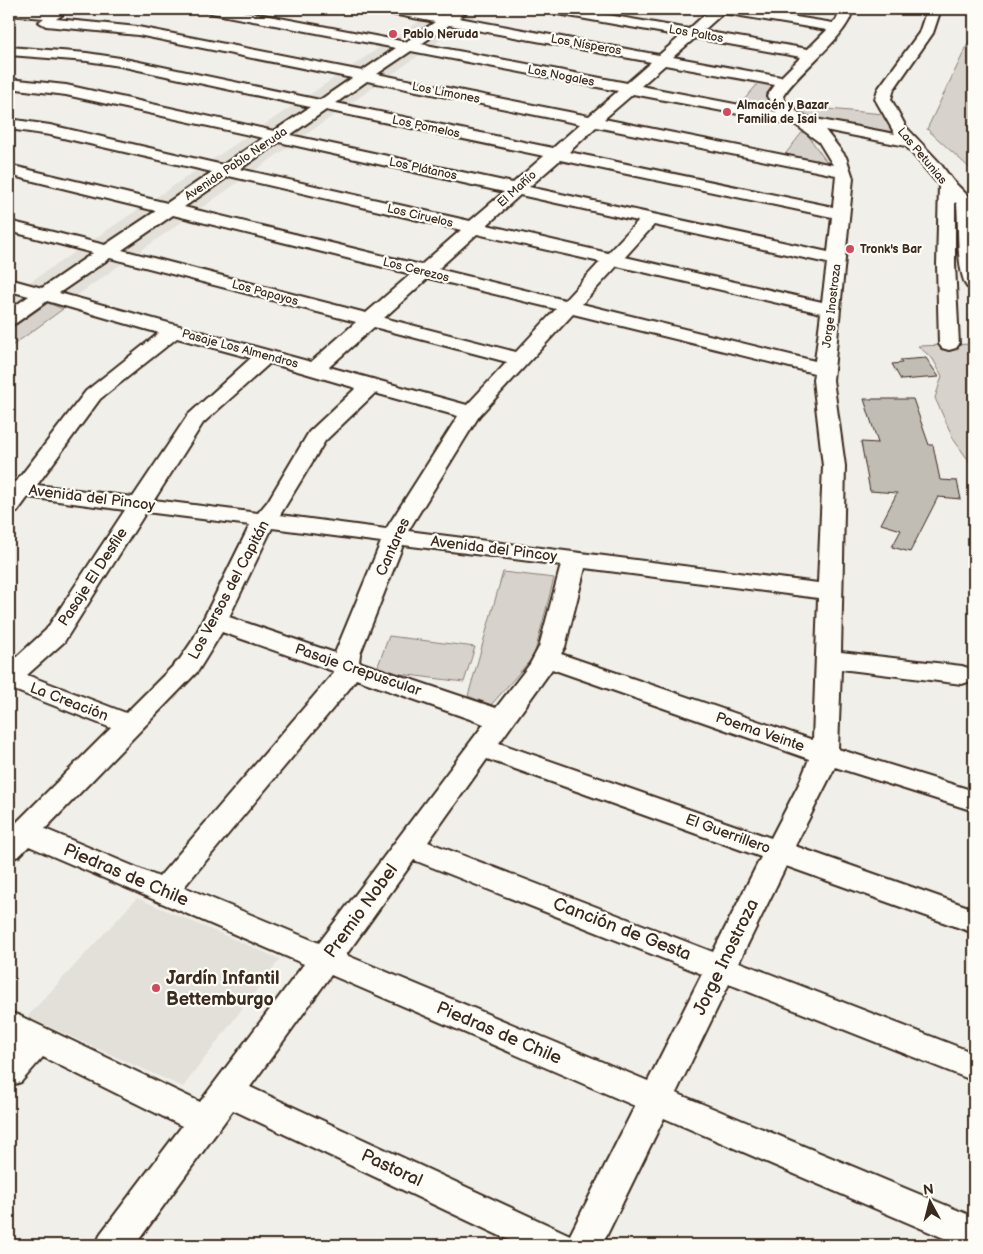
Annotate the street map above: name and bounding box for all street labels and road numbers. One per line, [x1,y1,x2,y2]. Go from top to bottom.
street label: Los Paltos [668,22,725,46]
street label: Los Nísperos [550,31,622,59]
street label: Los Nogales [526,62,596,90]
street label: Los Limones [411,79,481,107]
street label: Los Pomelos [391,113,461,142]
street label: Avenida Pablo Neruda [182,124,290,204]
street label: Las Petunias [894,125,950,187]
street label: Los Plátanos [388,154,458,184]
street label: El Mañío [494,167,540,210]
street label: Los Ciruelos [385,201,455,231]
street label: Los Cerezos [381,255,451,285]
street label: Jorge Inostroza [819,263,845,349]
street label: Los Papayos [230,277,300,309]
street label: Pasaje Los Almendros [180,326,300,372]
street label: Avenida del Pincoy [28,481,156,515]
street label: Cantares [372,514,414,579]
street label: Los Versos del Capitán [184,517,274,663]
street label: Pasaje El Desfile [54,524,132,630]
street label: Avenida del Pincoy [430,532,558,566]
street label: Pasaje Crepuscular [292,639,424,701]
street label: La Creación [27,678,111,726]
street label: Poema Veinte [713,708,807,756]
street label: El Guerrillero [683,810,773,858]
street label: Piedras de Chile [60,839,192,911]
street label: Premio Nobel [320,860,402,962]
street label: Canción de Gesta [550,893,694,965]
street label: Jorge Inostroza [689,896,763,1018]
street label: Piedras de Chile [433,997,565,1069]
street label: Pastoral [358,1145,426,1191]

